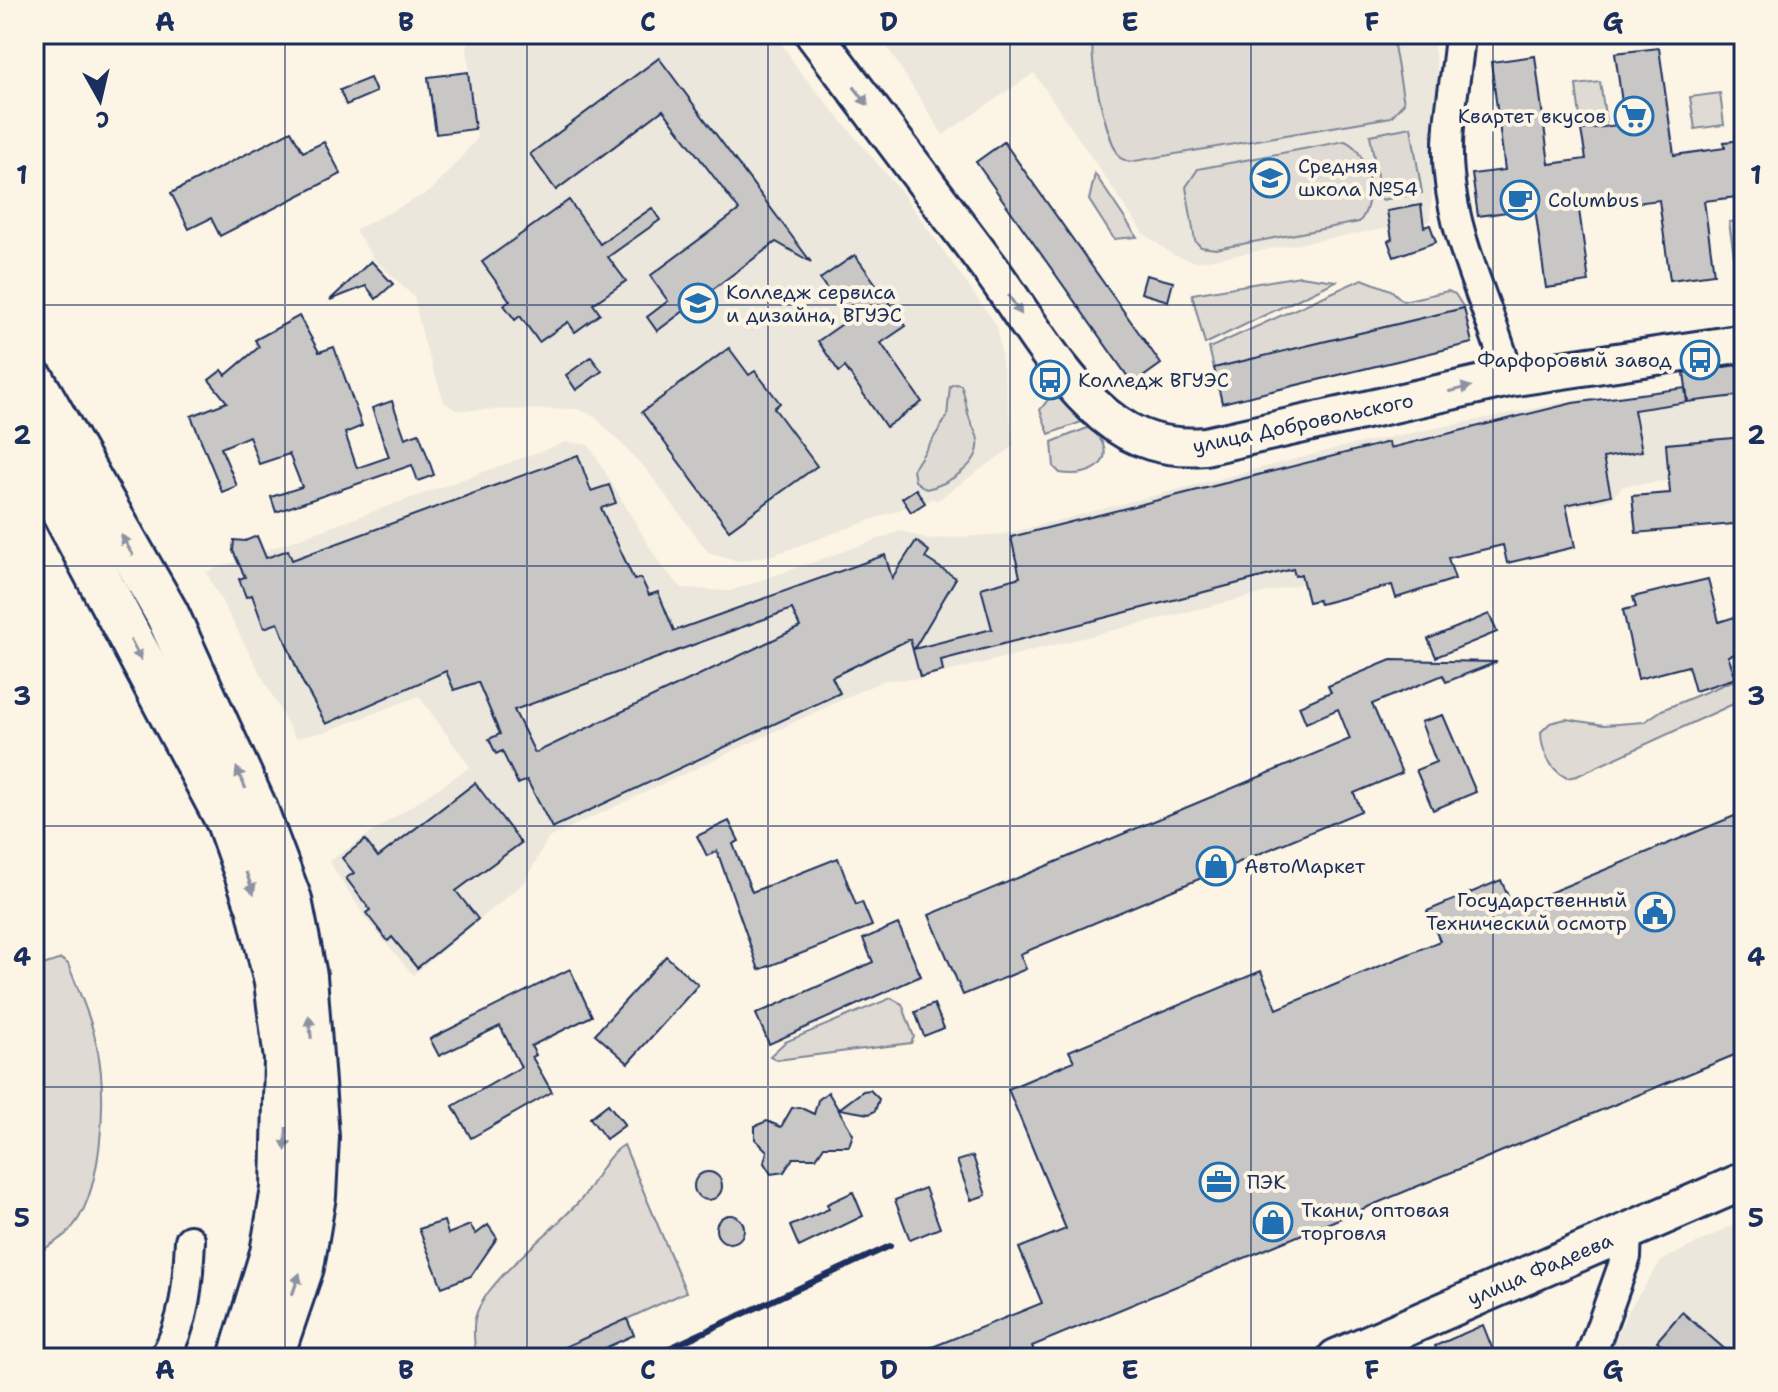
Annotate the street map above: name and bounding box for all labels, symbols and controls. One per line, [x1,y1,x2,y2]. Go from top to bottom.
text: A [155,4,175,39]
text: B [398,4,414,39]
text: C [640,4,656,39]
text: D [880,4,898,39]
text: E [1121,4,1139,39]
text: F [1364,4,1380,39]
text: G [1603,4,1624,39]
north arrow [60,60,140,140]
one-way arrow [852,86,868,107]
supermarket icon: Квартет вкусов [1613,95,1655,137]
place label: Квартет вкусов [1458,103,1606,129]
text: С [94,104,111,135]
place label: Средняя школа №54 [1298,153,1418,202]
text: 1 [16,157,28,192]
school or university icon: Средняя школа №54 [1249,157,1291,199]
text: 1 [1750,157,1762,192]
cafe icon: Columbus [1499,179,1541,221]
place label: Columbus [1548,187,1639,213]
place label: Колледж сервиса и дизайна, ВГУЭС [726,279,902,328]
school or university icon: Колледж сервиса и дизайна, ВГУЭС [677,282,719,324]
one-way arrow [1007,295,1022,316]
bus stop icon: Фарфоровый завод [1679,339,1721,381]
place label: Фарфоровый завод [1477,347,1672,373]
bus stop icon: Колледж ВГУЭС [1029,359,1071,401]
place label: Колледж ВГУЭС [1078,367,1229,393]
one-way arrow [1448,382,1473,395]
street label: улица Добровольского [1190,387,1416,459]
text: 2 [13,417,31,452]
text: 2 [1747,417,1765,452]
one-way arrow [120,533,134,556]
one-way arrow [129,639,142,662]
text: 3 [13,678,31,713]
text: 3 [1747,678,1765,713]
one-way arrow [234,766,248,790]
shop icon: АвтоМаркет [1195,845,1237,887]
place label: АвтоМаркет [1244,853,1366,879]
one-way arrow [244,872,256,896]
place label: Государственный Технический осмотр [1426,887,1627,936]
public building icon: Государственный Технический осмотр [1634,891,1676,933]
text: 4 [13,939,31,974]
text: 4 [1747,939,1765,974]
one-way arrow [304,1014,317,1039]
one-way arrow [280,1127,292,1152]
office icon: ПЭК [1198,1161,1240,1203]
place label: ПЭК [1247,1169,1286,1195]
place label: Ткани, оптовая торговля [1301,1197,1450,1246]
text: 5 [14,1200,30,1235]
text: 5 [1748,1200,1764,1235]
shop icon: Ткани, оптовая торговля [1252,1201,1294,1243]
street label: улица Фадеева [1464,1227,1617,1311]
one-way arrow [291,1272,303,1296]
text: A [155,1352,175,1387]
text: B [398,1352,414,1387]
text: C [640,1352,656,1387]
text: D [880,1352,898,1387]
text: E [1121,1352,1139,1387]
text: F [1364,1352,1380,1387]
text: G [1603,1352,1624,1387]

